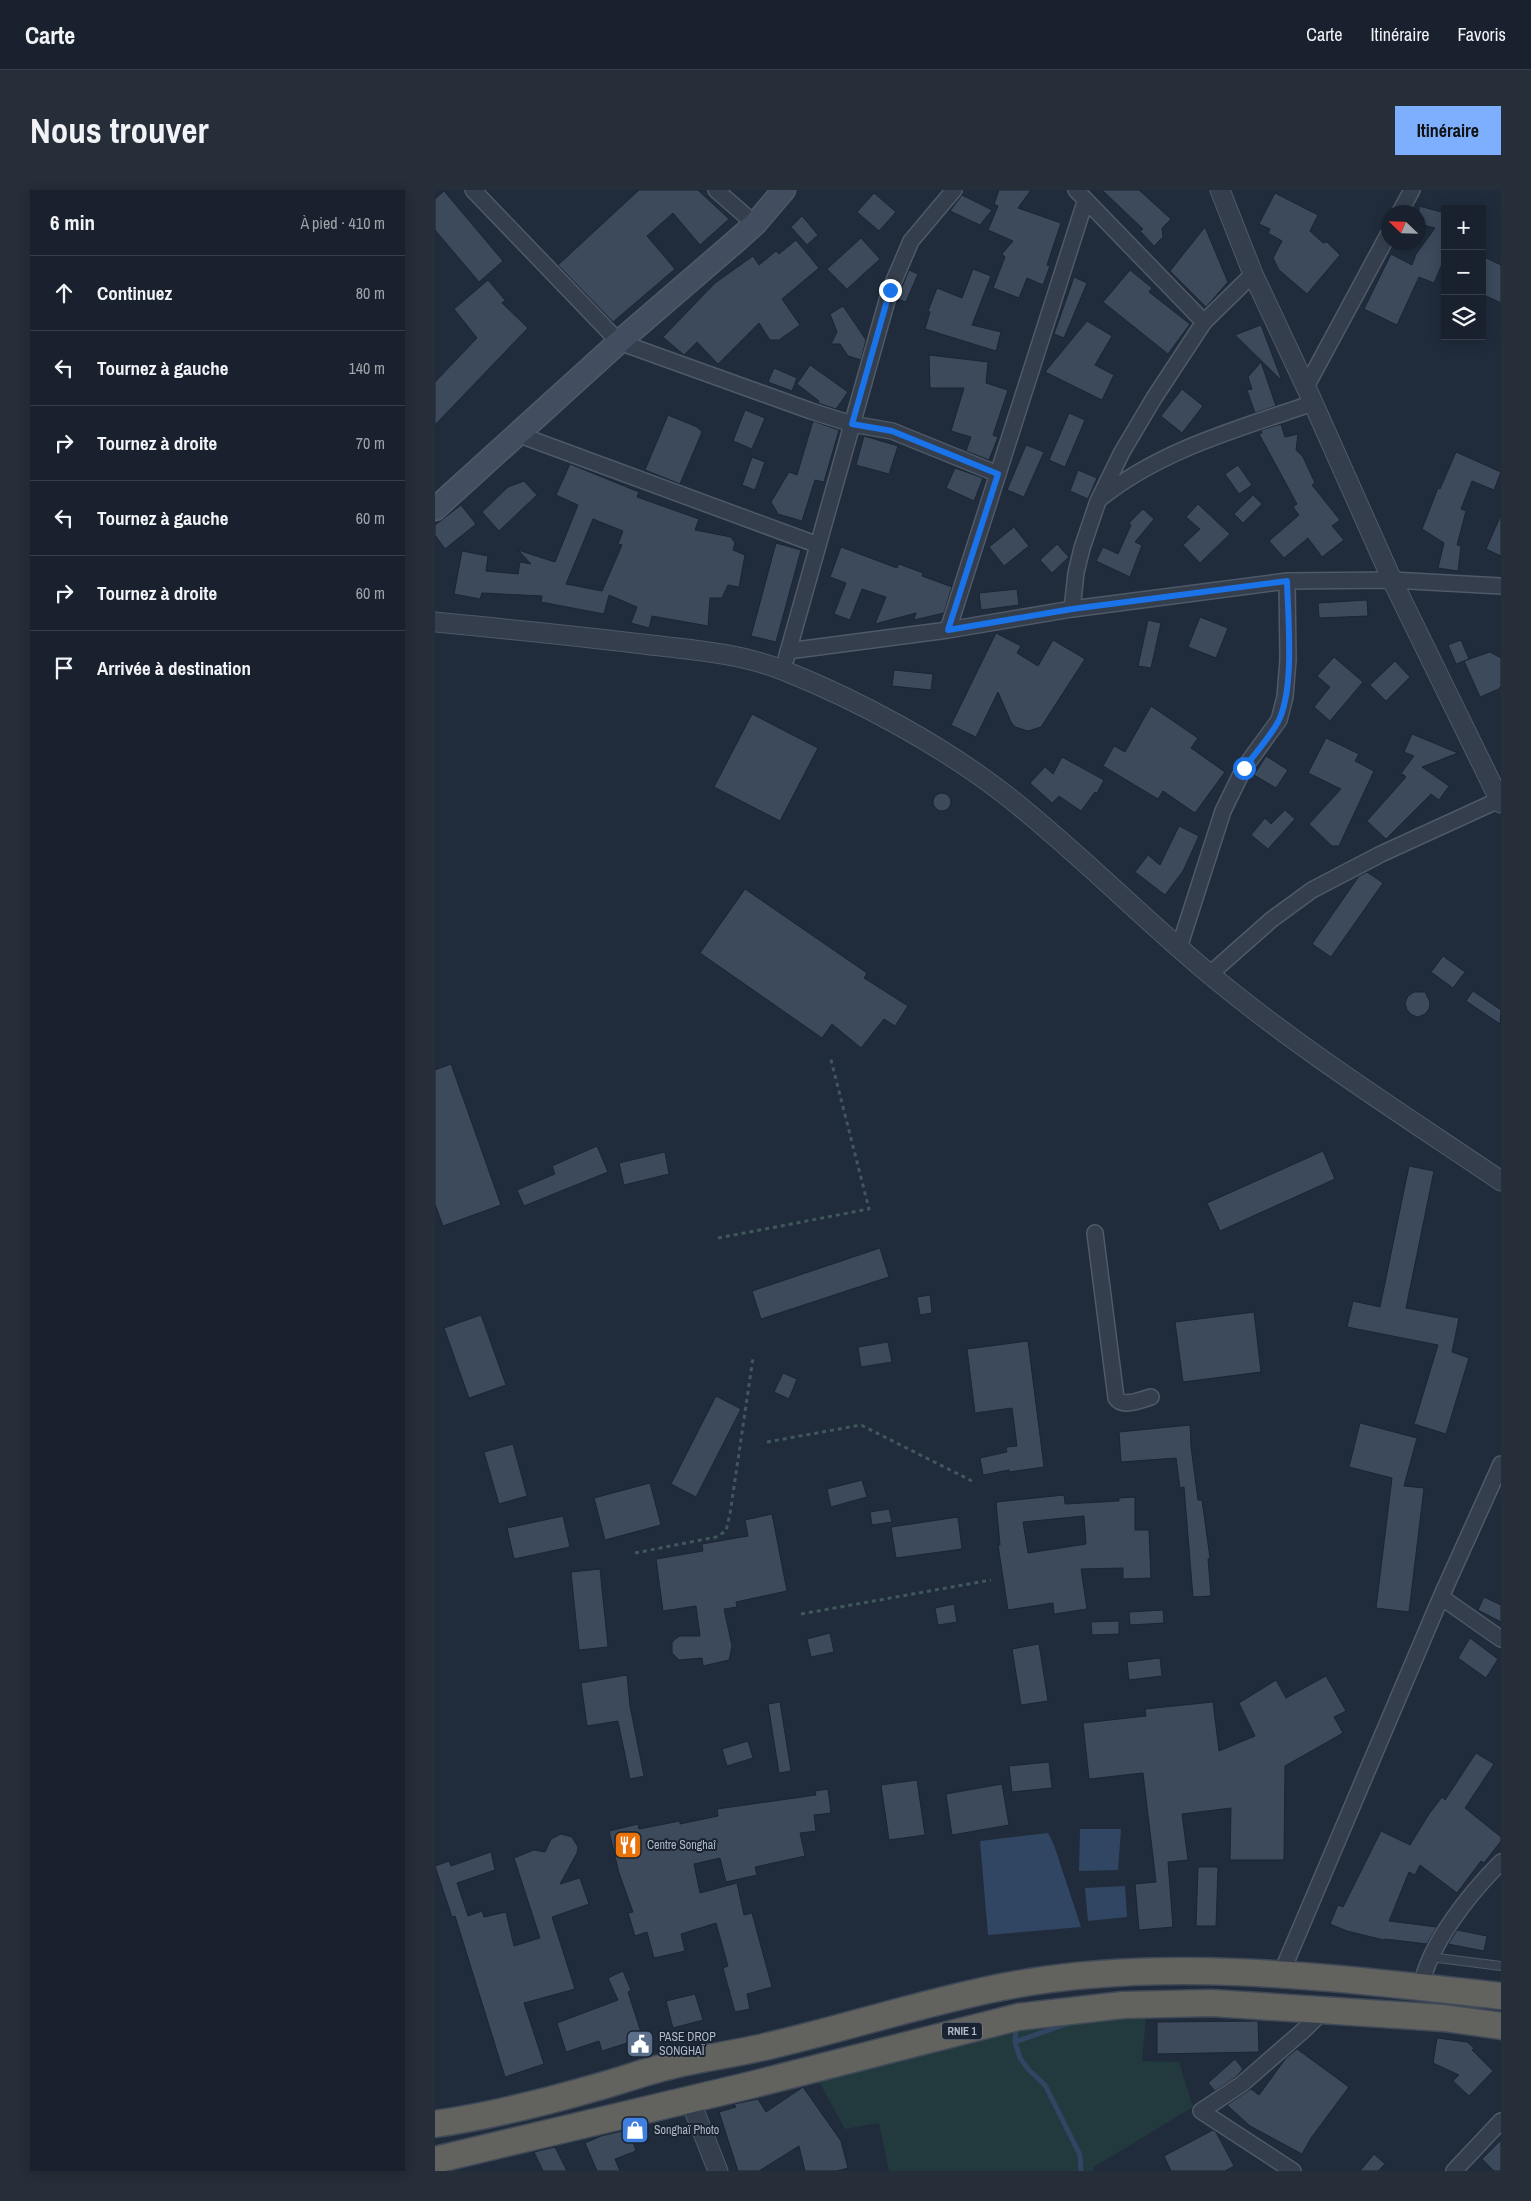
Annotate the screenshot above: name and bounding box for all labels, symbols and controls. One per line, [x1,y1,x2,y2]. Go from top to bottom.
text: Carte [25,19,75,51]
text: Carte [1306,22,1342,47]
text: Itinéraire [1370,22,1430,47]
text: Favoris [1458,22,1506,47]
button: Itinéraire [1395,106,1501,155]
text: Nous trouver [30,107,209,154]
north arrow [1381,205,1426,250]
map controls [1441,205,1486,340]
button: + [1441,205,1486,250]
text: 6 min [50,208,95,237]
text: À pied · 410 m [300,212,385,234]
button: − [1441,250,1486,295]
icon: ahead [50,279,78,307]
route end [879,279,902,302]
text: Continuez [97,280,172,306]
text: 80 m [356,282,385,304]
button: layers [1441,295,1486,340]
icon: left [50,354,78,382]
text: Tournez à gauche [97,355,228,381]
text: 140 m [349,357,385,379]
icon: right [50,429,78,457]
text: Tournez à droite [97,430,217,456]
text: 70 m [356,432,385,454]
icon: left [50,504,78,532]
text: Tournez à gauche [97,505,228,531]
text: 60 m [356,507,385,529]
icon: right [50,579,78,607]
text: Tournez à droite [97,580,217,606]
text: 60 m [356,582,385,604]
icon: arrive [50,654,78,682]
text: Arrivée à destination [97,655,251,681]
route start [1233,757,1256,780]
restaurant icon: Centre Songhaî [613,1830,643,1860]
place label: Centre Songhaî [647,1837,716,1853]
road number: RNIE 1 [942,2022,982,2040]
public building icon: PASE DROP SONGHAÏ [625,2029,655,2059]
place label: PASE DROP SONGHAÏ [659,2029,716,2059]
shop icon: Songhaï Photo [620,2115,650,2145]
place label: Songhaï Photo [654,2122,719,2138]

